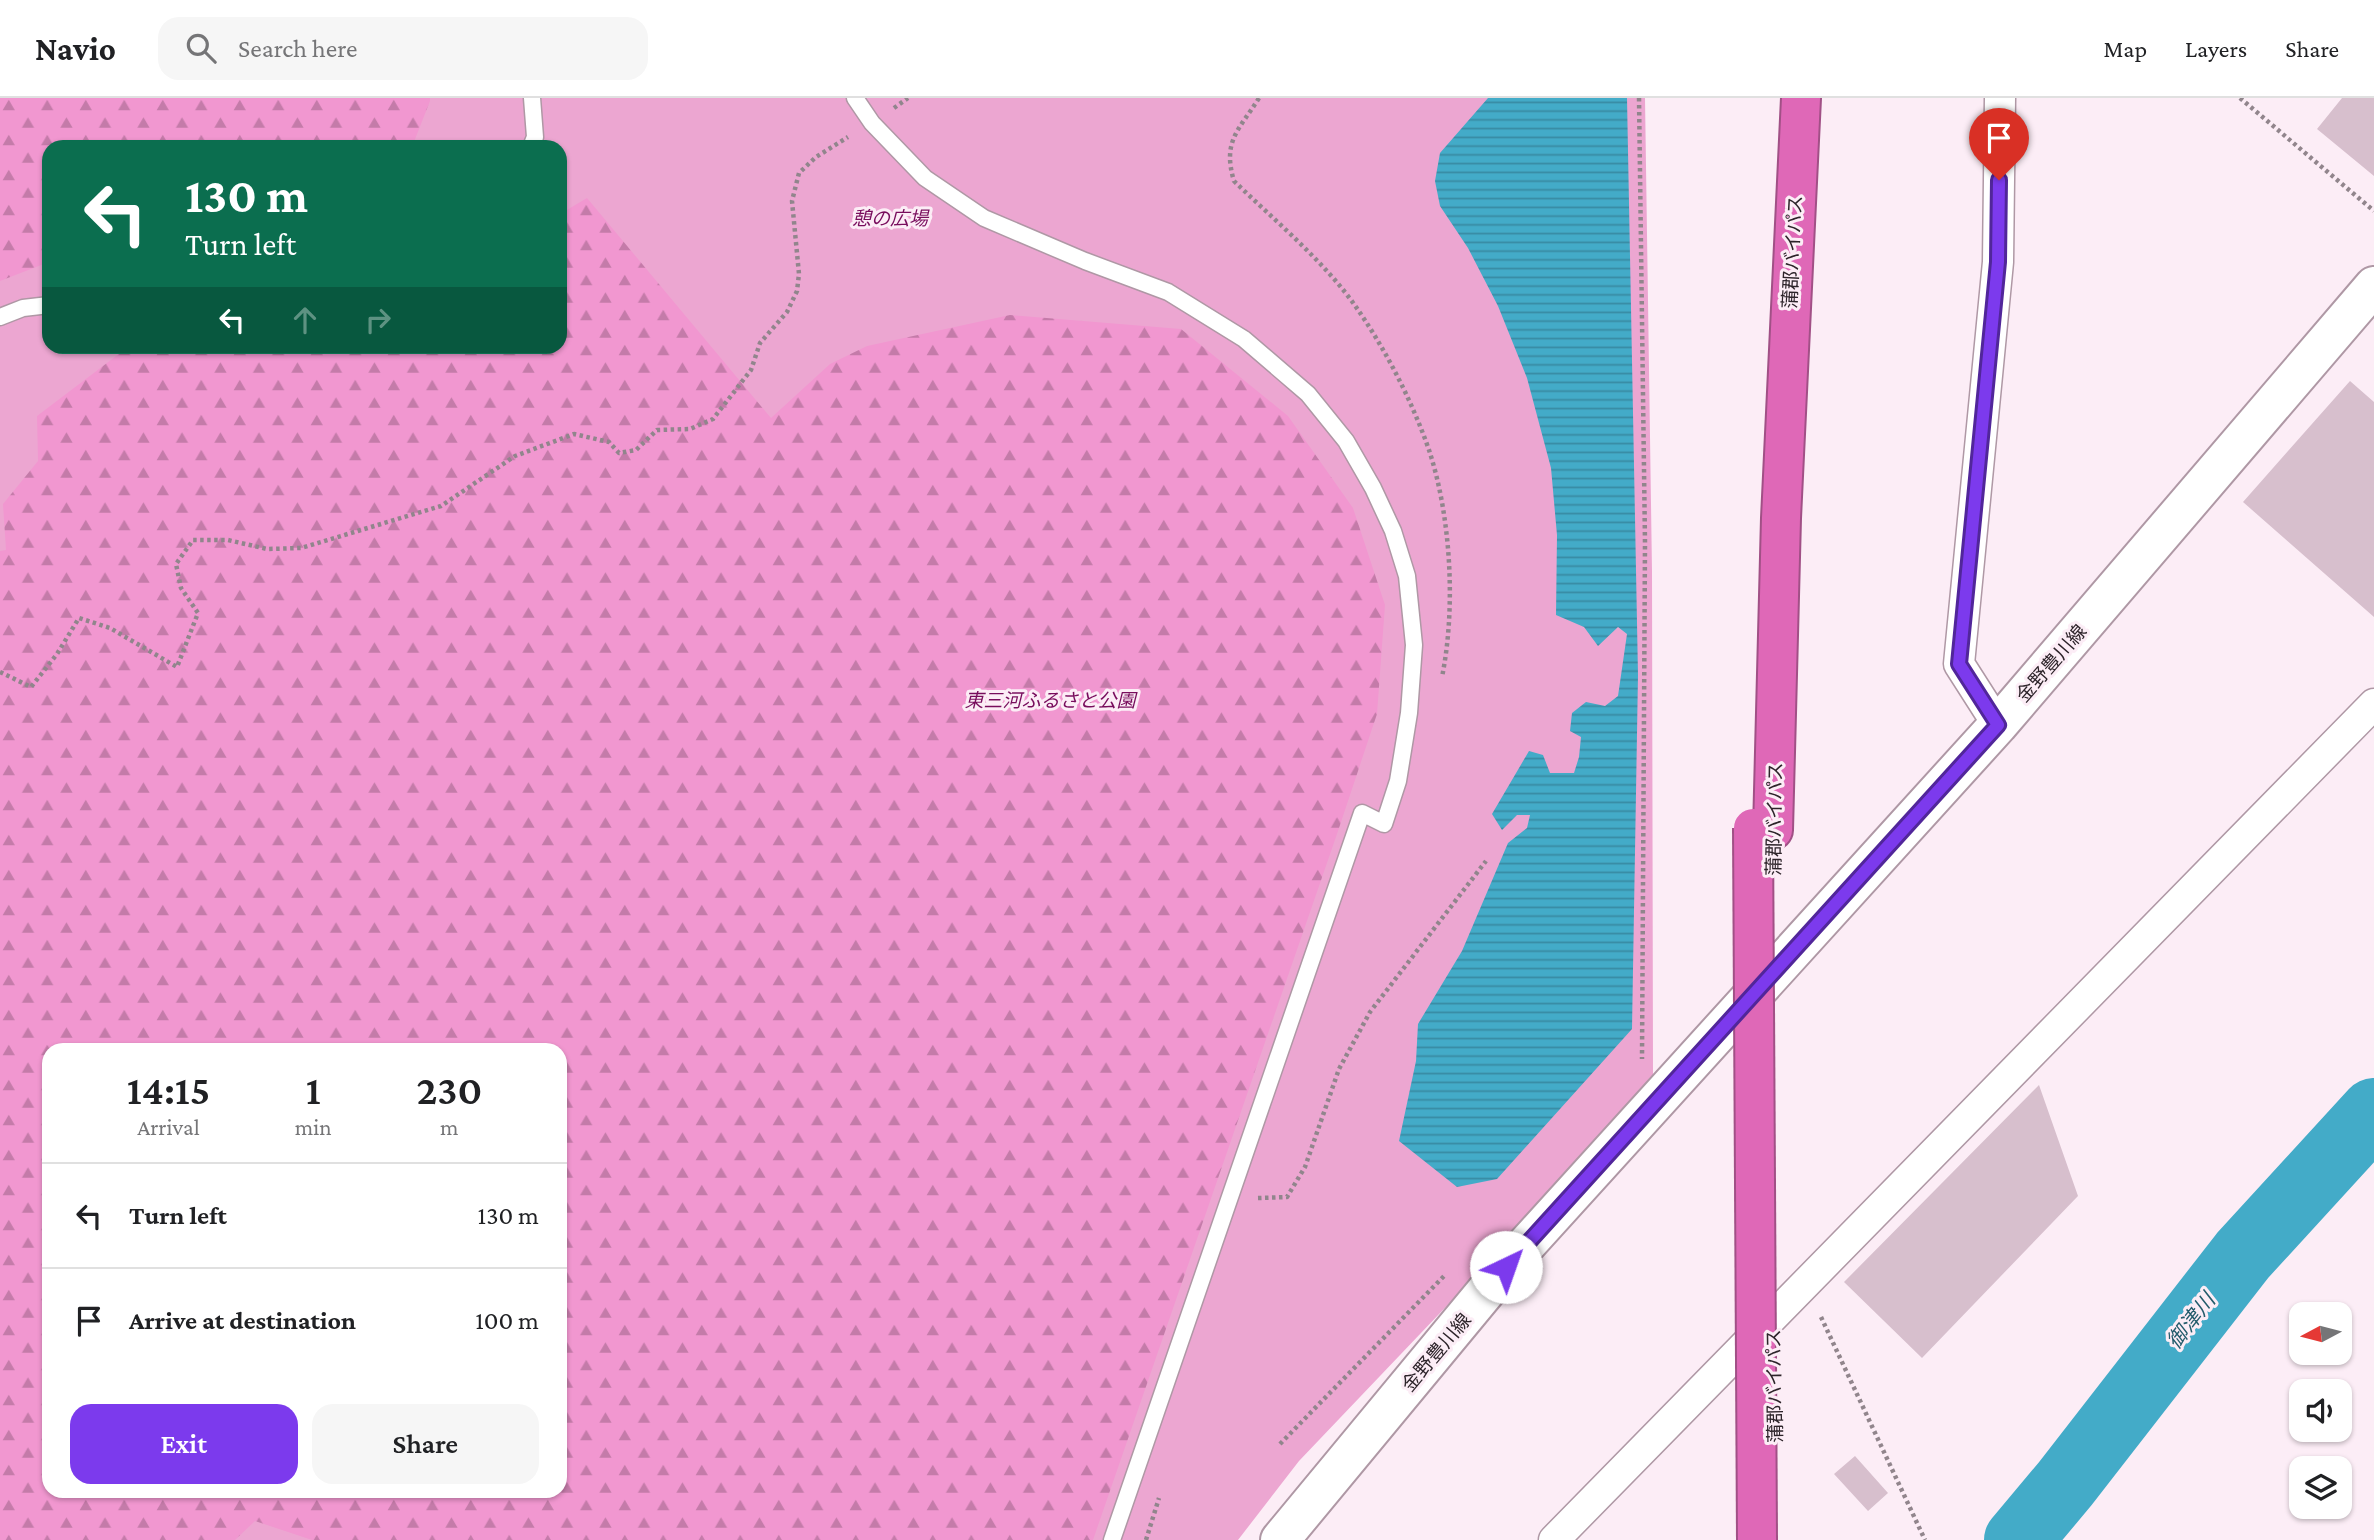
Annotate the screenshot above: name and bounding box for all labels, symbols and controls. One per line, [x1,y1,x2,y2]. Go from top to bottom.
search box [158,17,648,80]
icon: search [182,29,220,67]
text: Navio [35,30,116,67]
text: Search here [238,34,357,63]
text: Map [2103,35,2147,62]
text: Layers [2185,35,2247,62]
text: Share [2285,35,2339,62]
pin [1969,108,2029,180]
icon: arrive [1980,119,2018,157]
icon: left [70,168,161,259]
text: 130 m [185,168,308,223]
street label: 蒲郡バイパス [1779,195,1806,309]
park label: 憩の広場 [852,208,930,229]
text: Turn left [185,226,296,262]
icon: left [213,301,251,339]
icon: ahead [286,301,324,339]
icon: right [359,301,397,339]
street label: 金野豊川線 [2012,621,2090,706]
park label: 東三河ふるさと公園 [964,690,1138,711]
street label: 蒲郡バイパス [1763,762,1786,876]
text: 14:15 [127,1066,210,1113]
text: 1 [306,1066,321,1113]
text: 230 [416,1066,482,1113]
text: Arrival [137,1114,200,1140]
text: min [295,1114,332,1140]
text: m [440,1114,459,1140]
icon: left [70,1197,108,1235]
text: Turn left [129,1201,227,1230]
text: 130 m [478,1201,539,1230]
position arrow [1469,1230,1543,1304]
water label: 御津川 [2162,1287,2221,1353]
icon: arrive [70,1302,108,1340]
north arrow [2289,1302,2352,1365]
map controls [2289,1302,2352,1519]
text: Arrive at destination [129,1306,356,1335]
text: 100 m [475,1306,539,1335]
street label: 金野豊川線 [1398,1309,1475,1395]
street label: 蒲郡バイパス [1763,1329,1786,1443]
button: sound [2289,1379,2352,1442]
button: Exit [70,1404,298,1484]
button: Share [312,1404,539,1484]
button: layers [2289,1456,2352,1519]

